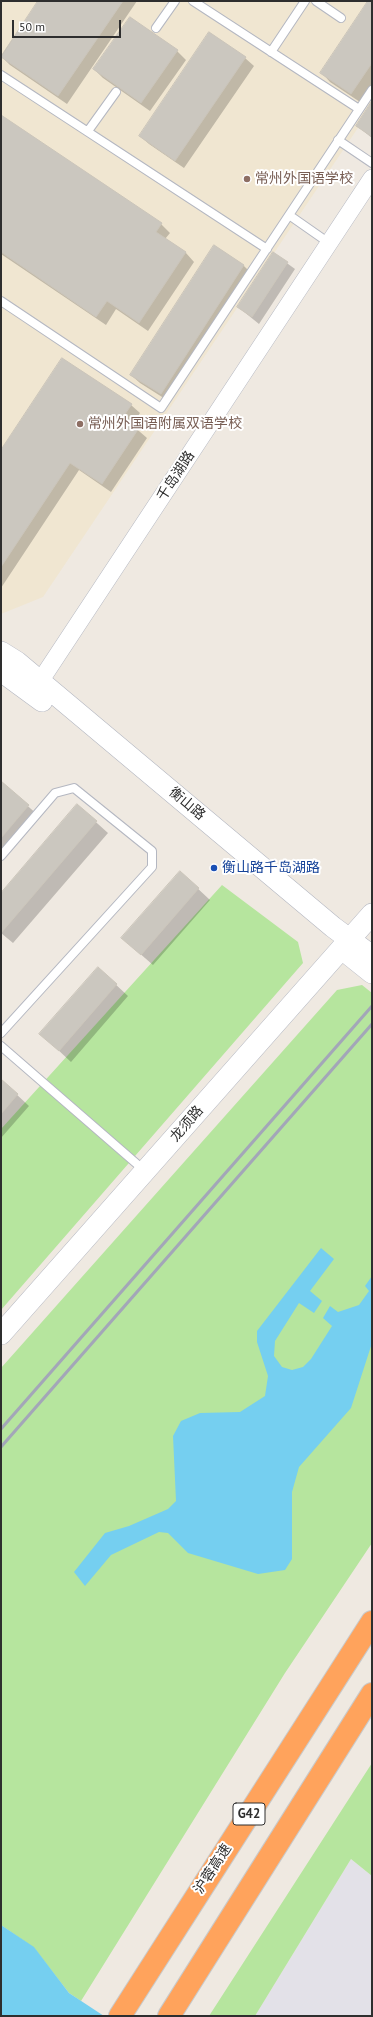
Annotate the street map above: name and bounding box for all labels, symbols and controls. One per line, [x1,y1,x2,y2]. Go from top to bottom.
scale bar [14,12,123,38]
text: 50 m [19,19,45,34]
place label: 常州外国语学校 [255,171,353,187]
marker: 常州外国语学校 [242,174,252,184]
place label: 常州外国语附属双语学校 [88,416,242,432]
marker: 常州外国语附属双语学校 [75,419,85,429]
street label: 千岛湖路 [154,448,198,504]
street label: 衡山路 [166,784,208,824]
place label: 衡山路千岛湖路 [222,860,320,876]
marker: 衡山路千岛湖路 [209,863,219,873]
street label: 龙须路 [167,1103,207,1145]
road number: G42 [233,1803,265,1825]
street label: 沪蓉高速 [191,1841,235,1897]

